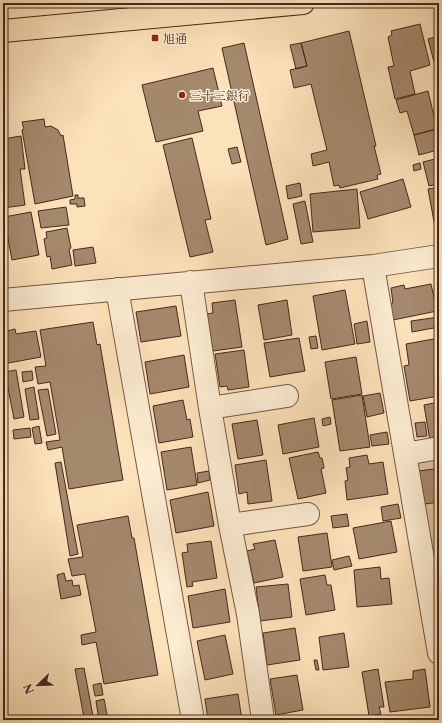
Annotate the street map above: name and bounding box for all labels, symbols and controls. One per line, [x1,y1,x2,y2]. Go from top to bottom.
place label: 旭通 [163,31,187,46]
marker: 旭通 [150,33,160,43]
place label: 三十三銀行 [190,88,250,103]
marker: 三十三銀行 [177,90,187,100]
north arrow [18,665,58,705]
text: N [20,681,37,696]

